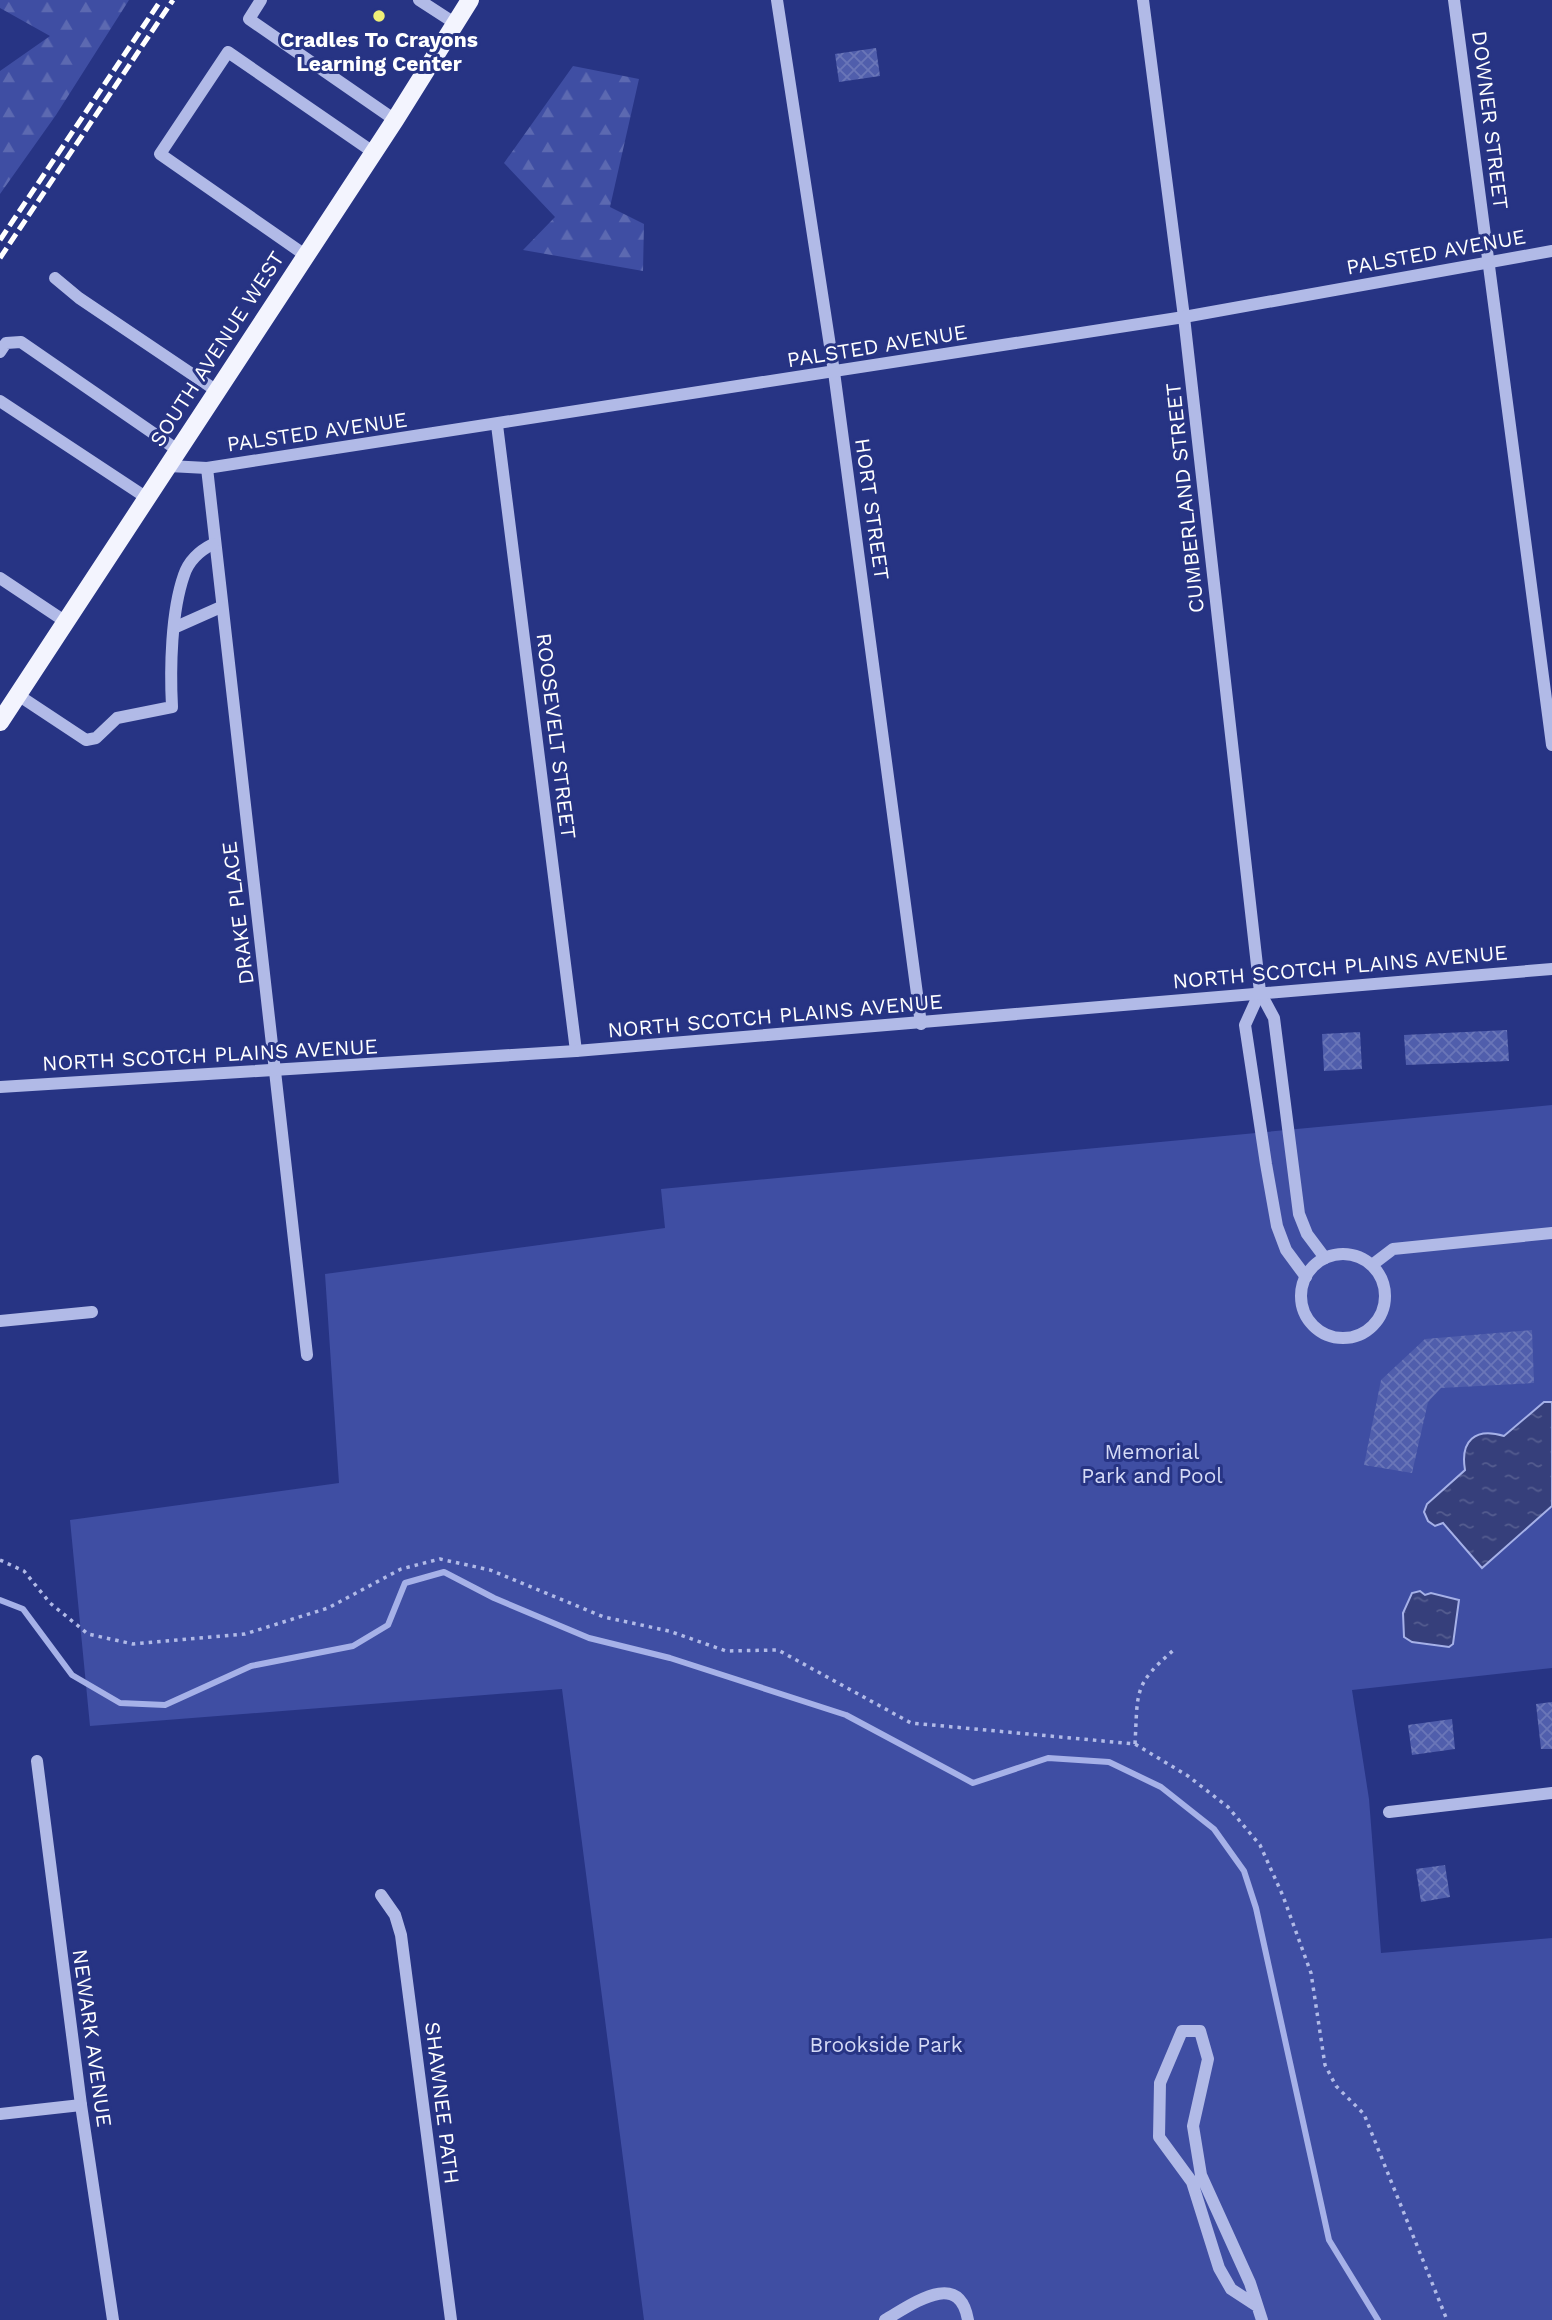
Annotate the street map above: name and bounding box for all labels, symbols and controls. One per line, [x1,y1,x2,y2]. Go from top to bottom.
marker: Cradles To Crayons Learning Center [371,8,387,24]
place label: Cradles To Crayons Learning Center [280,27,478,76]
street label: DOWNER STREET [1467,29,1514,211]
street label: PALSTED AVENUE [1344,223,1528,280]
street label: SOUTH AVENUE WEST [144,246,289,451]
street label: PALSTED AVENUE [785,319,969,372]
street label: CUMBERLAND STREET [1160,381,1209,614]
street label: PALSTED AVENUE [225,406,409,457]
street label: HORT STREET [850,436,895,582]
street label: ROOSEVELT STREET [531,632,582,841]
street label: DRAKE PLACE [216,840,259,986]
street label: NORTH SCOTCH PLAINS AVENUE [1171,939,1508,994]
street label: NORTH SCOTCH PLAINS AVENUE [606,988,943,1043]
street label: NORTH SCOTCH PLAINS AVENUE [41,1033,378,1076]
park label: Memorial Park and Pool [1081,1439,1223,1488]
street label: NEWARK AVENUE [68,1948,117,2128]
street label: SHAWNEE PATH [420,2020,465,2186]
park label: Brookside Park [809,2032,963,2057]

